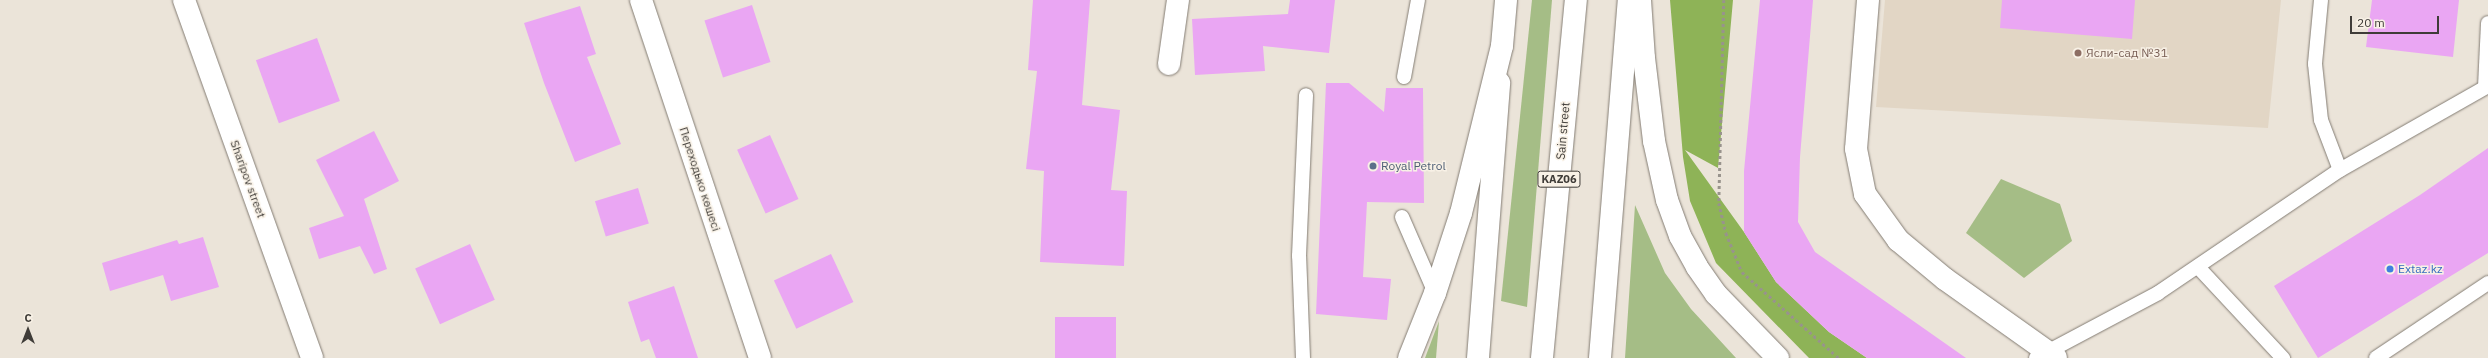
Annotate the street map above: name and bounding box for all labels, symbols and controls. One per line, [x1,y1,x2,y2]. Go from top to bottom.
scale bar [2352,8,2441,34]
text: 20 m [2357,15,2385,30]
place label: Ясли-сад №31 [2086,46,2168,60]
marker: Ясли-сад №31 [2073,48,2083,58]
street label: Sain street [1553,102,1573,160]
street label: Переходько көшесі [676,125,724,233]
street label: Sharipov street [227,138,269,220]
place label: Royal Petrol [1381,159,1446,173]
marker: Royal Petrol [1368,161,1378,171]
road number: KАZ06 [1537,170,1581,188]
place label: Extaz.kz [2398,262,2443,276]
marker: Extaz.kz [2385,264,2395,274]
north arrow [8,310,48,350]
text: С [24,311,32,325]

